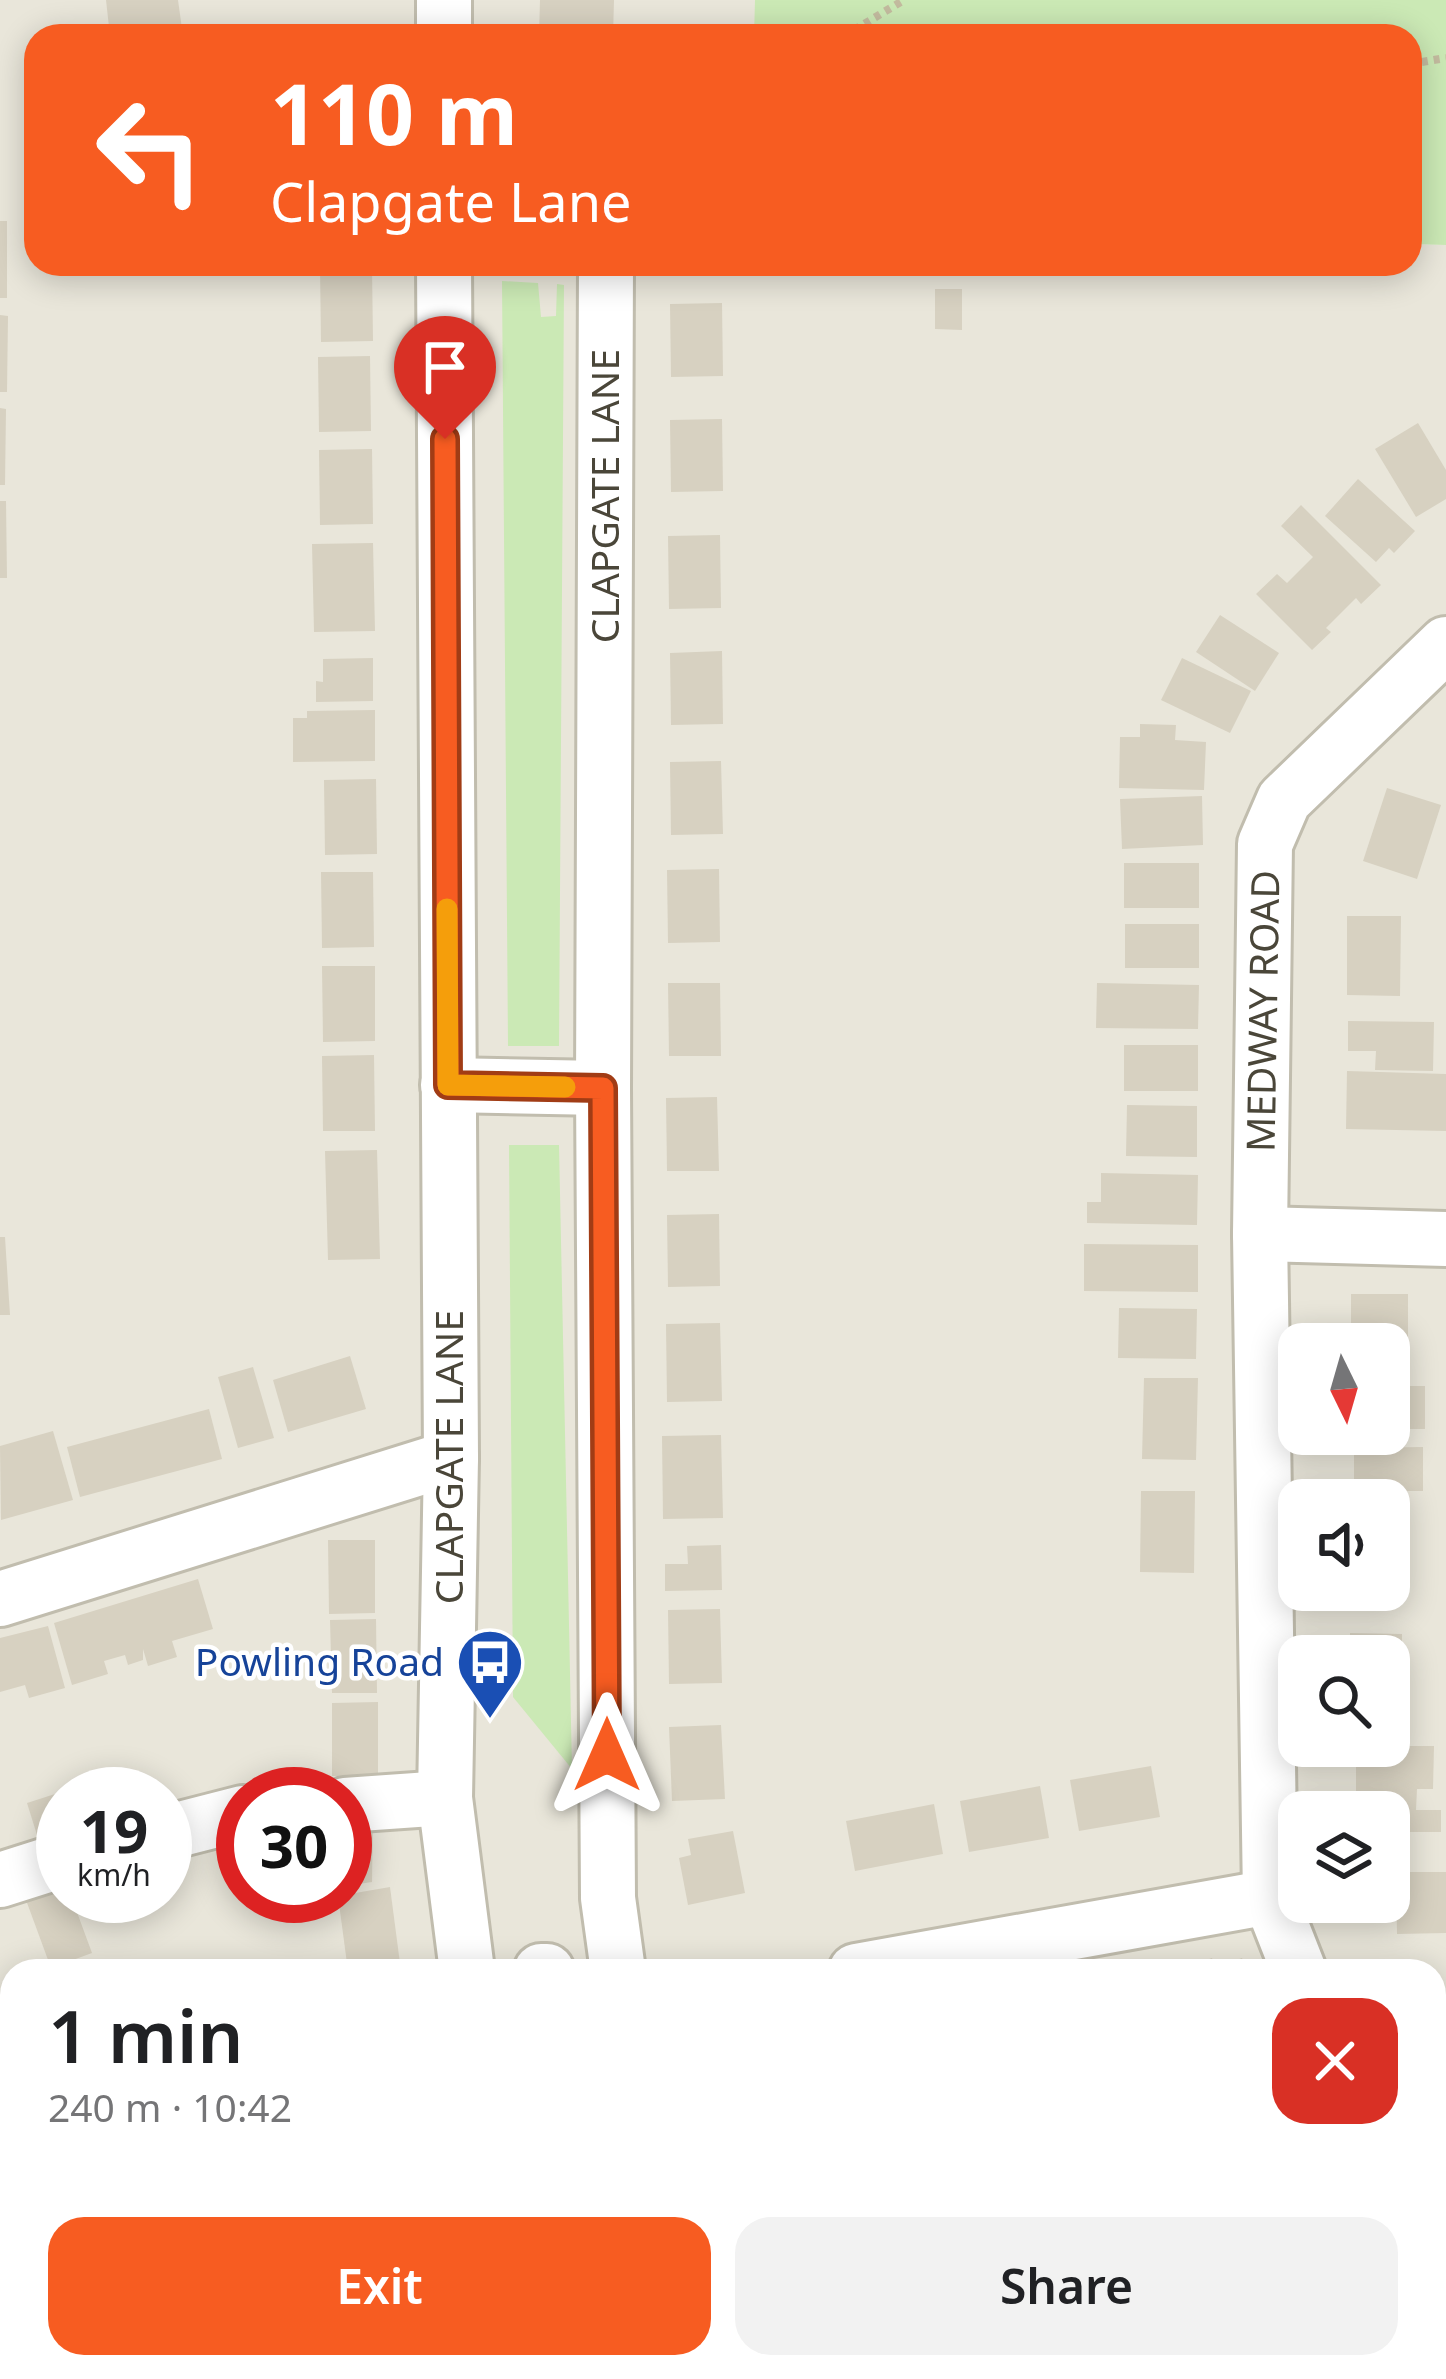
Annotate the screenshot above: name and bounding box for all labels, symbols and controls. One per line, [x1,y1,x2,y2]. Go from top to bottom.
text: 110 m [270,55,518,170]
icon: left [72,72,228,228]
text: Clapgate Lane [270,164,631,238]
pin [394,316,496,439]
icon: arrive [412,334,478,400]
street label: CLAPGATE LANE [577,349,630,643]
street label: MEDWAY ROAD [1233,870,1290,1152]
street label: CLAPGATE LANE [421,1310,474,1604]
north arrow [1278,1323,1410,1455]
map controls [1278,1323,1410,1923]
button: sound [1278,1479,1410,1611]
bus stop icon: Powling Road [455,1627,525,1721]
place label: Powling Road [195,1634,444,1687]
button: search [1278,1635,1410,1767]
position arrow [544,1692,670,1818]
speed limit sign: 30 [216,1767,372,1923]
text: 19 [80,1789,148,1871]
button: layers [1278,1791,1410,1923]
text: km/h [77,1854,151,1895]
text: 1 min [48,1986,243,2084]
button: close [1272,1998,1398,2124]
text: 240 m · 10:42 [48,2080,292,2133]
button: Exit [48,2217,711,2355]
button: Share [735,2217,1398,2355]

